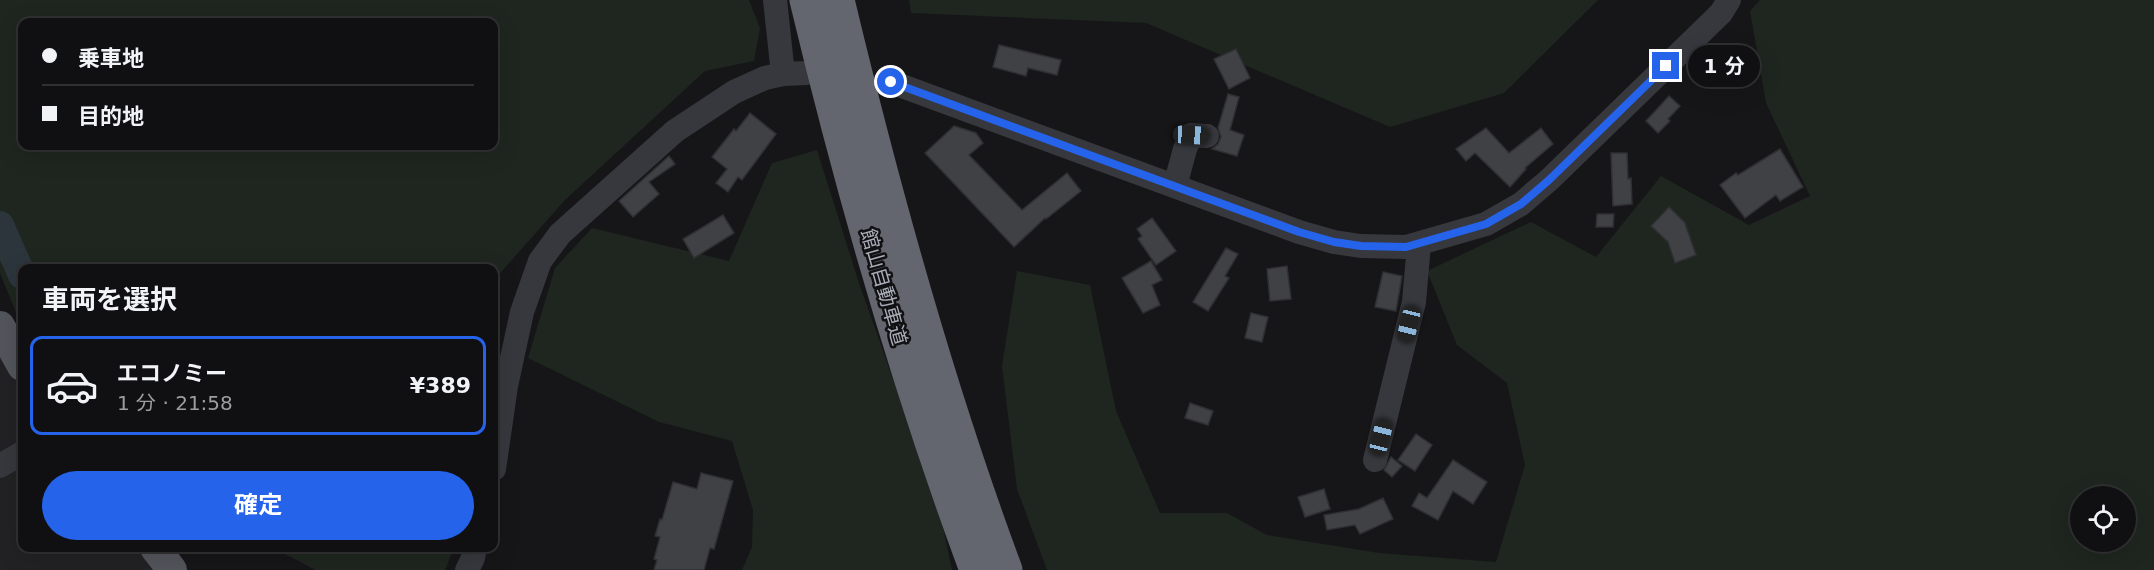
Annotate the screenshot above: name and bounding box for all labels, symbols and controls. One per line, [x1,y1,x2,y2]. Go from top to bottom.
callout: 1 分 [1687,45,1759,87]
text: 乗車地 [78,46,144,71]
route end [1652,52,1679,79]
text: 1 分 [1704,54,1744,78]
route start [877,68,904,95]
text: 目的地 [78,104,144,129]
car [1173,125,1209,145]
street label: 館山自動車道 [856,226,912,348]
text: 車両を選択 [42,284,177,315]
car [1396,304,1422,344]
icon: car [45,359,99,413]
text: エコノミー [117,361,227,386]
text: ¥389 [410,373,471,398]
text: 1 分 · 21:58 [117,391,233,415]
car [1368,417,1394,457]
button: 確定 [42,471,474,540]
map controls [2070,486,2136,552]
button: locate [2070,486,2136,552]

